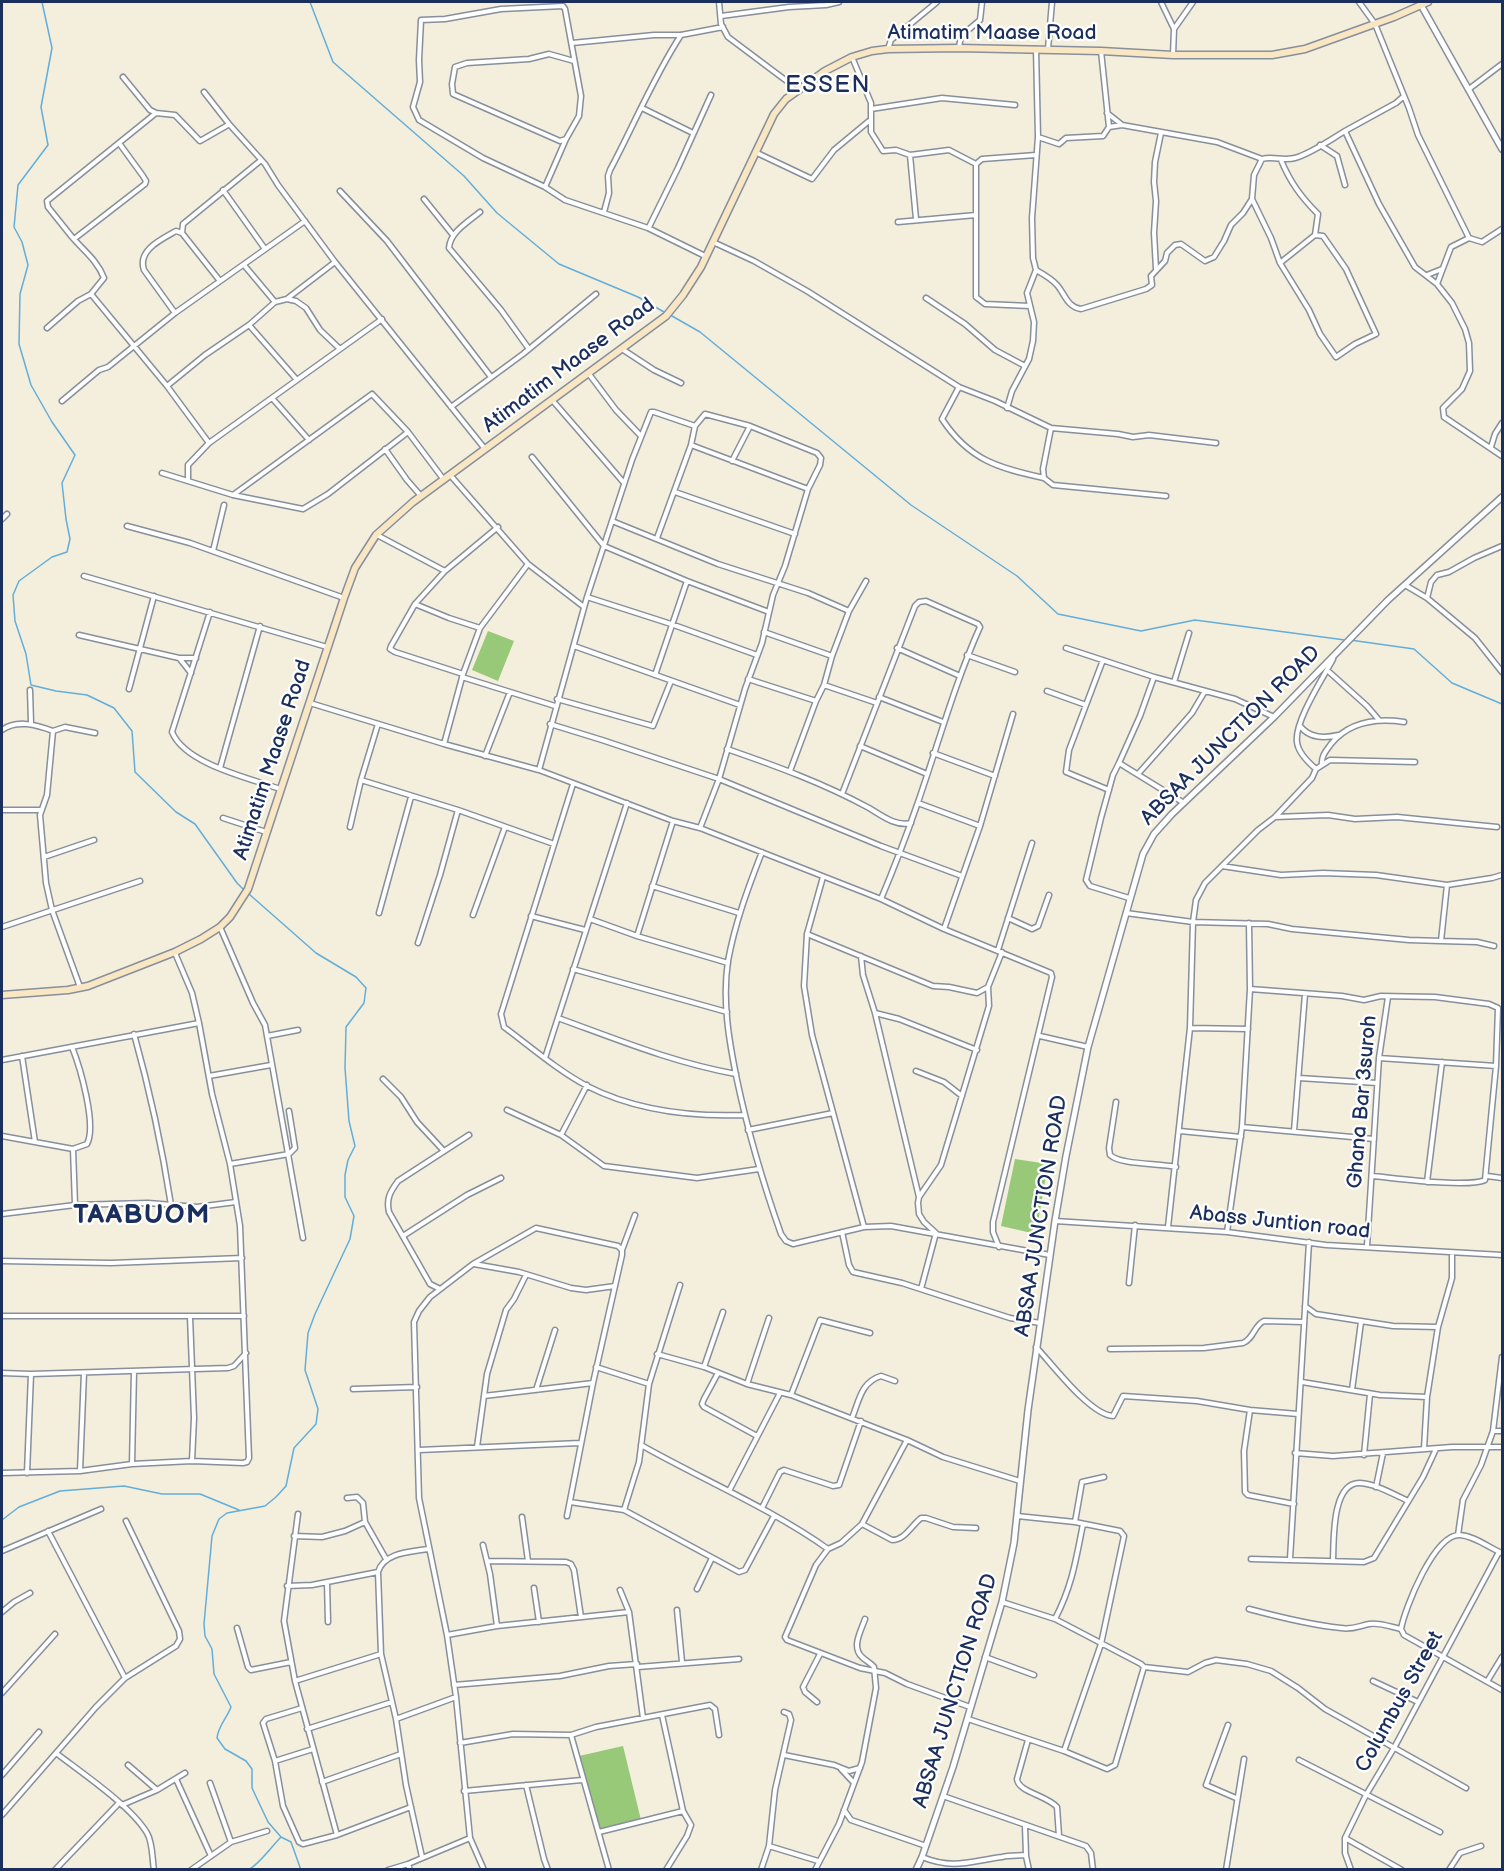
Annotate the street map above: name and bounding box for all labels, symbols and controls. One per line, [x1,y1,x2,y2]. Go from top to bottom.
street label: Atimatim Maase Road [887,21,1097,47]
district label: ESSEN [785,72,871,100]
street label: Atimatim Maase Road [478,293,660,439]
street label: ABSAA JUNCTION ROAD [1136,641,1326,831]
street label: Atimatim Maase Road [229,657,317,863]
street label: Ghana Bar 3suroh [1343,1014,1383,1190]
street label: ABSAA JUNCTION ROAD [1010,1094,1074,1338]
district label: TAABUOM [73,1200,211,1232]
street label: Abass Juntion road [1189,1201,1371,1245]
street label: ABSAA JUNCTION ROAD [908,1571,1004,1811]
street label: Columbus Street [1351,1627,1449,1777]

